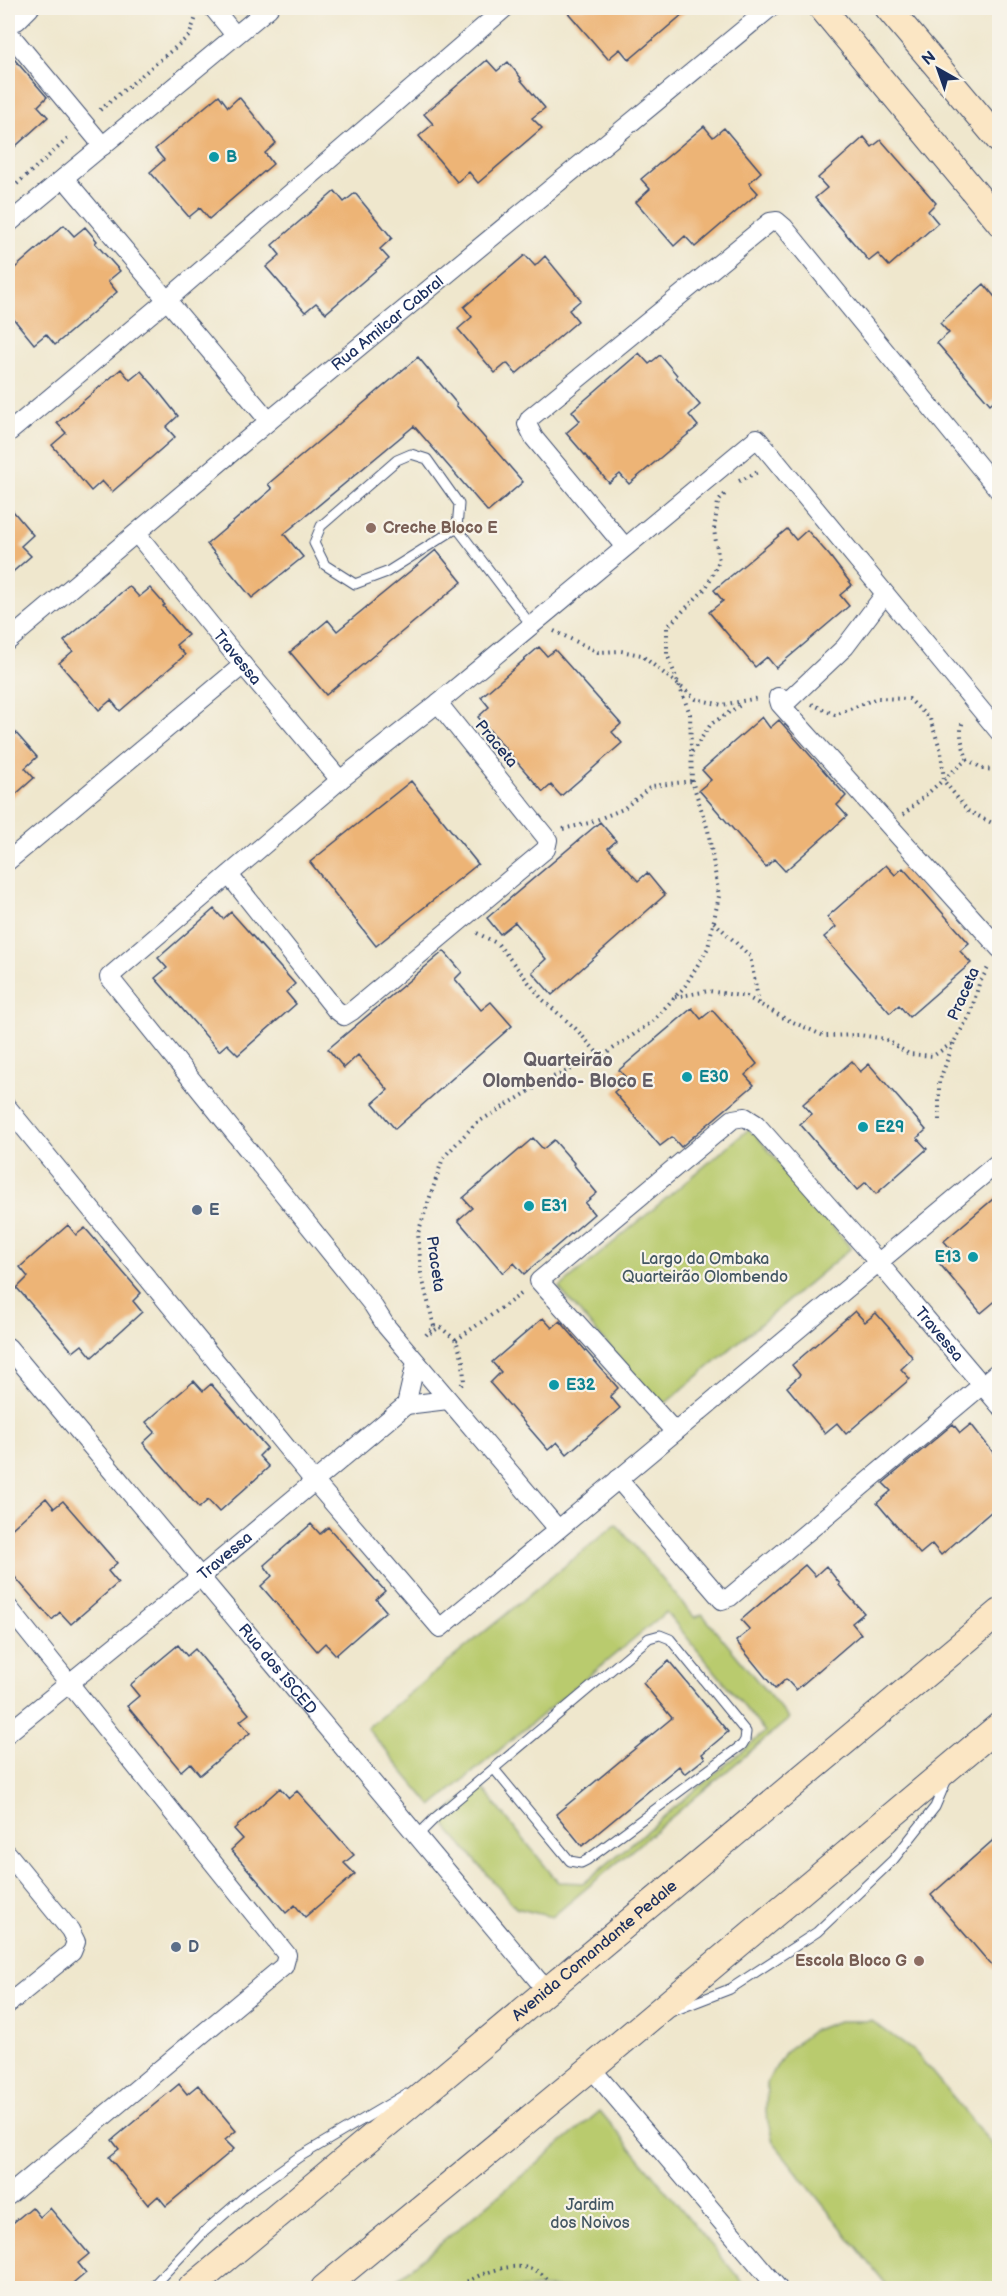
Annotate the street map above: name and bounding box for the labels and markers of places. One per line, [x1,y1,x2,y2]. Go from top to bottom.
place label: B [226,148,237,167]
marker: B [207,150,221,164]
place label: Creche Bloco E [383,519,498,538]
marker: Creche Bloco E [364,521,378,535]
place label: E30 [699,1068,729,1087]
marker: E30 [680,1070,694,1084]
place label: E29 [875,1118,904,1137]
marker: E29 [856,1120,870,1134]
place label: E31 [541,1197,567,1216]
marker: E31 [522,1199,536,1213]
place label: E [209,1201,219,1220]
marker: E [190,1203,204,1217]
place label: E13 [935,1248,961,1267]
marker: E13 [966,1250,980,1264]
place label: E32 [566,1376,596,1395]
marker: E32 [547,1378,561,1392]
place label: D [188,1938,199,1957]
marker: D [169,1940,183,1954]
place label: Escola Bloco G [795,1952,907,1971]
marker: Escola Bloco G [912,1954,926,1968]

